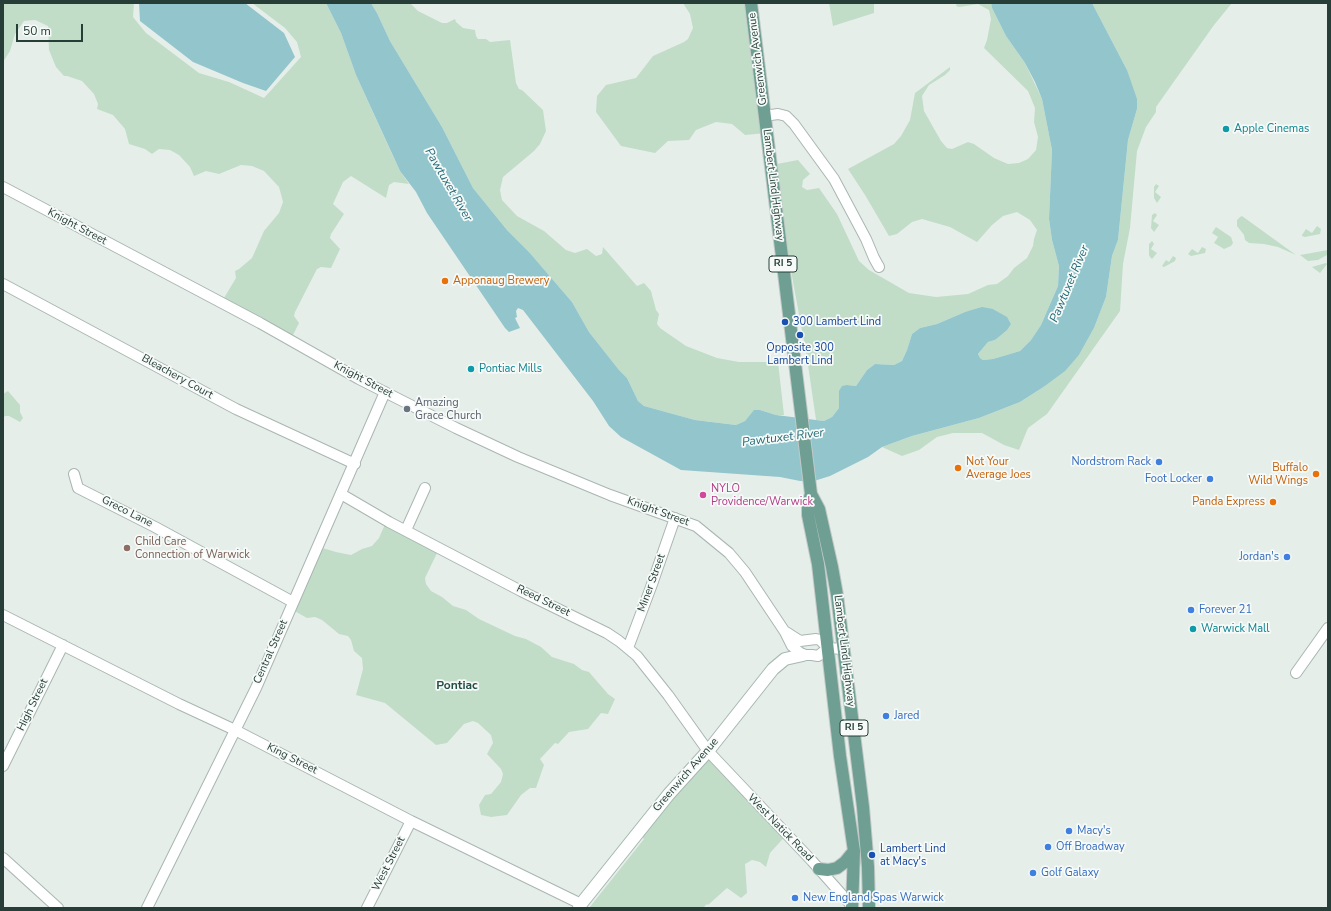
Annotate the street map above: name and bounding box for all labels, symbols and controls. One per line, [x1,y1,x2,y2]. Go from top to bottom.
street label: Greenwich Avenue [746,12,770,106]
scale bar [18,16,85,42]
text: 50 m [23,23,51,39]
place label: Apple Cinemas [1234,122,1309,136]
marker: Apple Cinemas [1221,124,1231,134]
street label: Lambert Lind Highway [760,128,786,242]
water label: Pawtuxet River [421,146,475,224]
street label: Knight Street [45,206,109,248]
water label: Pawtuxet River [1047,243,1093,325]
road number: RI 5 [769,256,797,272]
place label: Apponaug Brewery [453,274,550,288]
marker: Apponaug Brewery [440,276,450,286]
place label: 300 Lambert Lind [793,315,881,329]
marker: 300 Lambert Lind [780,317,790,327]
marker: Opposite 300 Lambert Lind [795,330,805,340]
place label: Opposite 300 Lambert Lind [766,341,834,367]
street label: Bleachery Court [139,352,215,402]
street label: Knight Street [331,359,395,401]
place label: Pontiac Mills [479,362,542,376]
marker: Pontiac Mills [466,364,476,374]
place label: Amazing Grace Church [415,396,481,422]
marker: Amazing Grace Church [402,404,412,414]
water label: Pawtuxet River [741,426,825,450]
place label: Not Your Average Joes [966,455,1031,481]
place label: Nordstrom Rack [1071,455,1151,469]
marker: Nordstrom Rack [1154,457,1164,467]
place label: Buffalo Wild Wings [1248,461,1308,487]
marker: Not Your Average Joes [953,463,963,473]
marker: Buffalo Wild Wings [1311,469,1321,479]
place label: Foot Locker [1145,472,1202,486]
marker: Foot Locker [1205,474,1215,484]
place label: NYLO Providence/Warwick [711,482,813,508]
marker: NYLO Providence/Warwick [698,490,708,500]
street label: Greco Lane [99,494,155,530]
street label: Knight Street [625,495,691,529]
place label: Panda Express [1192,495,1265,509]
marker: Panda Express [1268,497,1278,507]
place label: Child Care Connection of Warwick [135,535,250,561]
marker: Child Care Connection of Warwick [122,543,132,553]
place label: Jordan's [1239,550,1279,564]
street label: Miner Street [635,552,669,614]
marker: Jordan's [1282,552,1292,562]
street label: Reed Street [514,582,572,620]
street label: Lambert Lind Highway [831,594,857,708]
place label: Forever 21 [1199,603,1252,617]
marker: Forever 21 [1186,605,1196,615]
street label: Central Street [251,618,291,686]
place label: Warwick Mall [1201,622,1270,636]
marker: Warwick Mall [1188,624,1198,634]
street label: High Street [15,677,51,733]
district label: Pontiac [436,679,478,693]
place label: Jared [894,709,920,723]
marker: Jared [881,711,891,721]
road number: RI 5 [840,720,868,736]
street label: Greenwich Avenue [650,736,722,814]
street label: King Street [265,741,319,777]
street label: West Natick Road [744,792,816,864]
place label: Macy's [1077,824,1111,838]
marker: Macy's [1064,826,1074,836]
street label: West Street [370,835,408,893]
place label: Off Broadway [1056,840,1125,854]
place label: Lambert Lind at Macy's [880,842,946,868]
marker: Off Broadway [1043,842,1053,852]
marker: Lambert Lind at Macy's [867,850,877,860]
place label: Golf Galaxy [1041,866,1099,880]
marker: Golf Galaxy [1028,868,1038,878]
place label: New England Spas Warwick [803,891,944,905]
marker: New England Spas Warwick [790,893,800,903]

